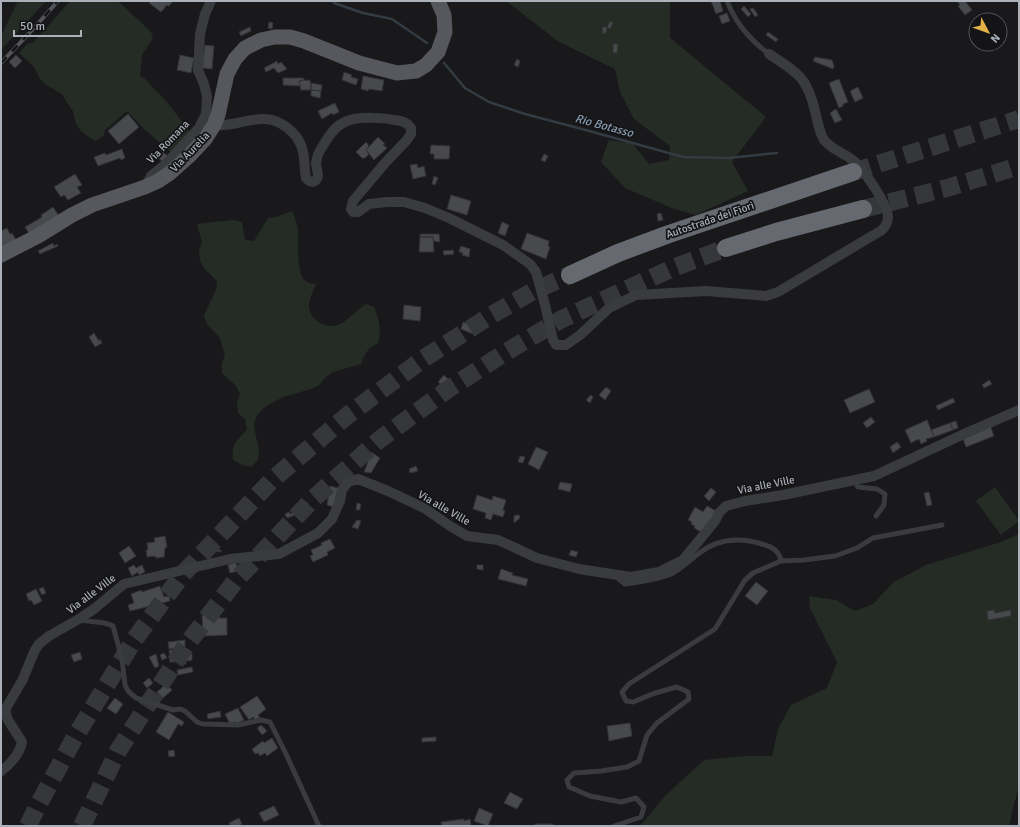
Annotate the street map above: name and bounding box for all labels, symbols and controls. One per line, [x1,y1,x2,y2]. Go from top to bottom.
scale bar [14,12,81,38]
north arrow [968,12,1008,52]
text: 50 m [20,19,45,34]
text: N [988,31,1003,45]
water label: Rio Botasso [573,111,636,141]
street label: Via Romana [144,117,192,166]
street label: Via Aurelia [168,129,213,175]
street label: Autostrada dei Fiori [664,199,756,241]
street label: Via alle Ville [736,473,796,497]
street label: Via alle Ville [416,488,472,528]
street label: Via alle Ville [64,571,118,617]

